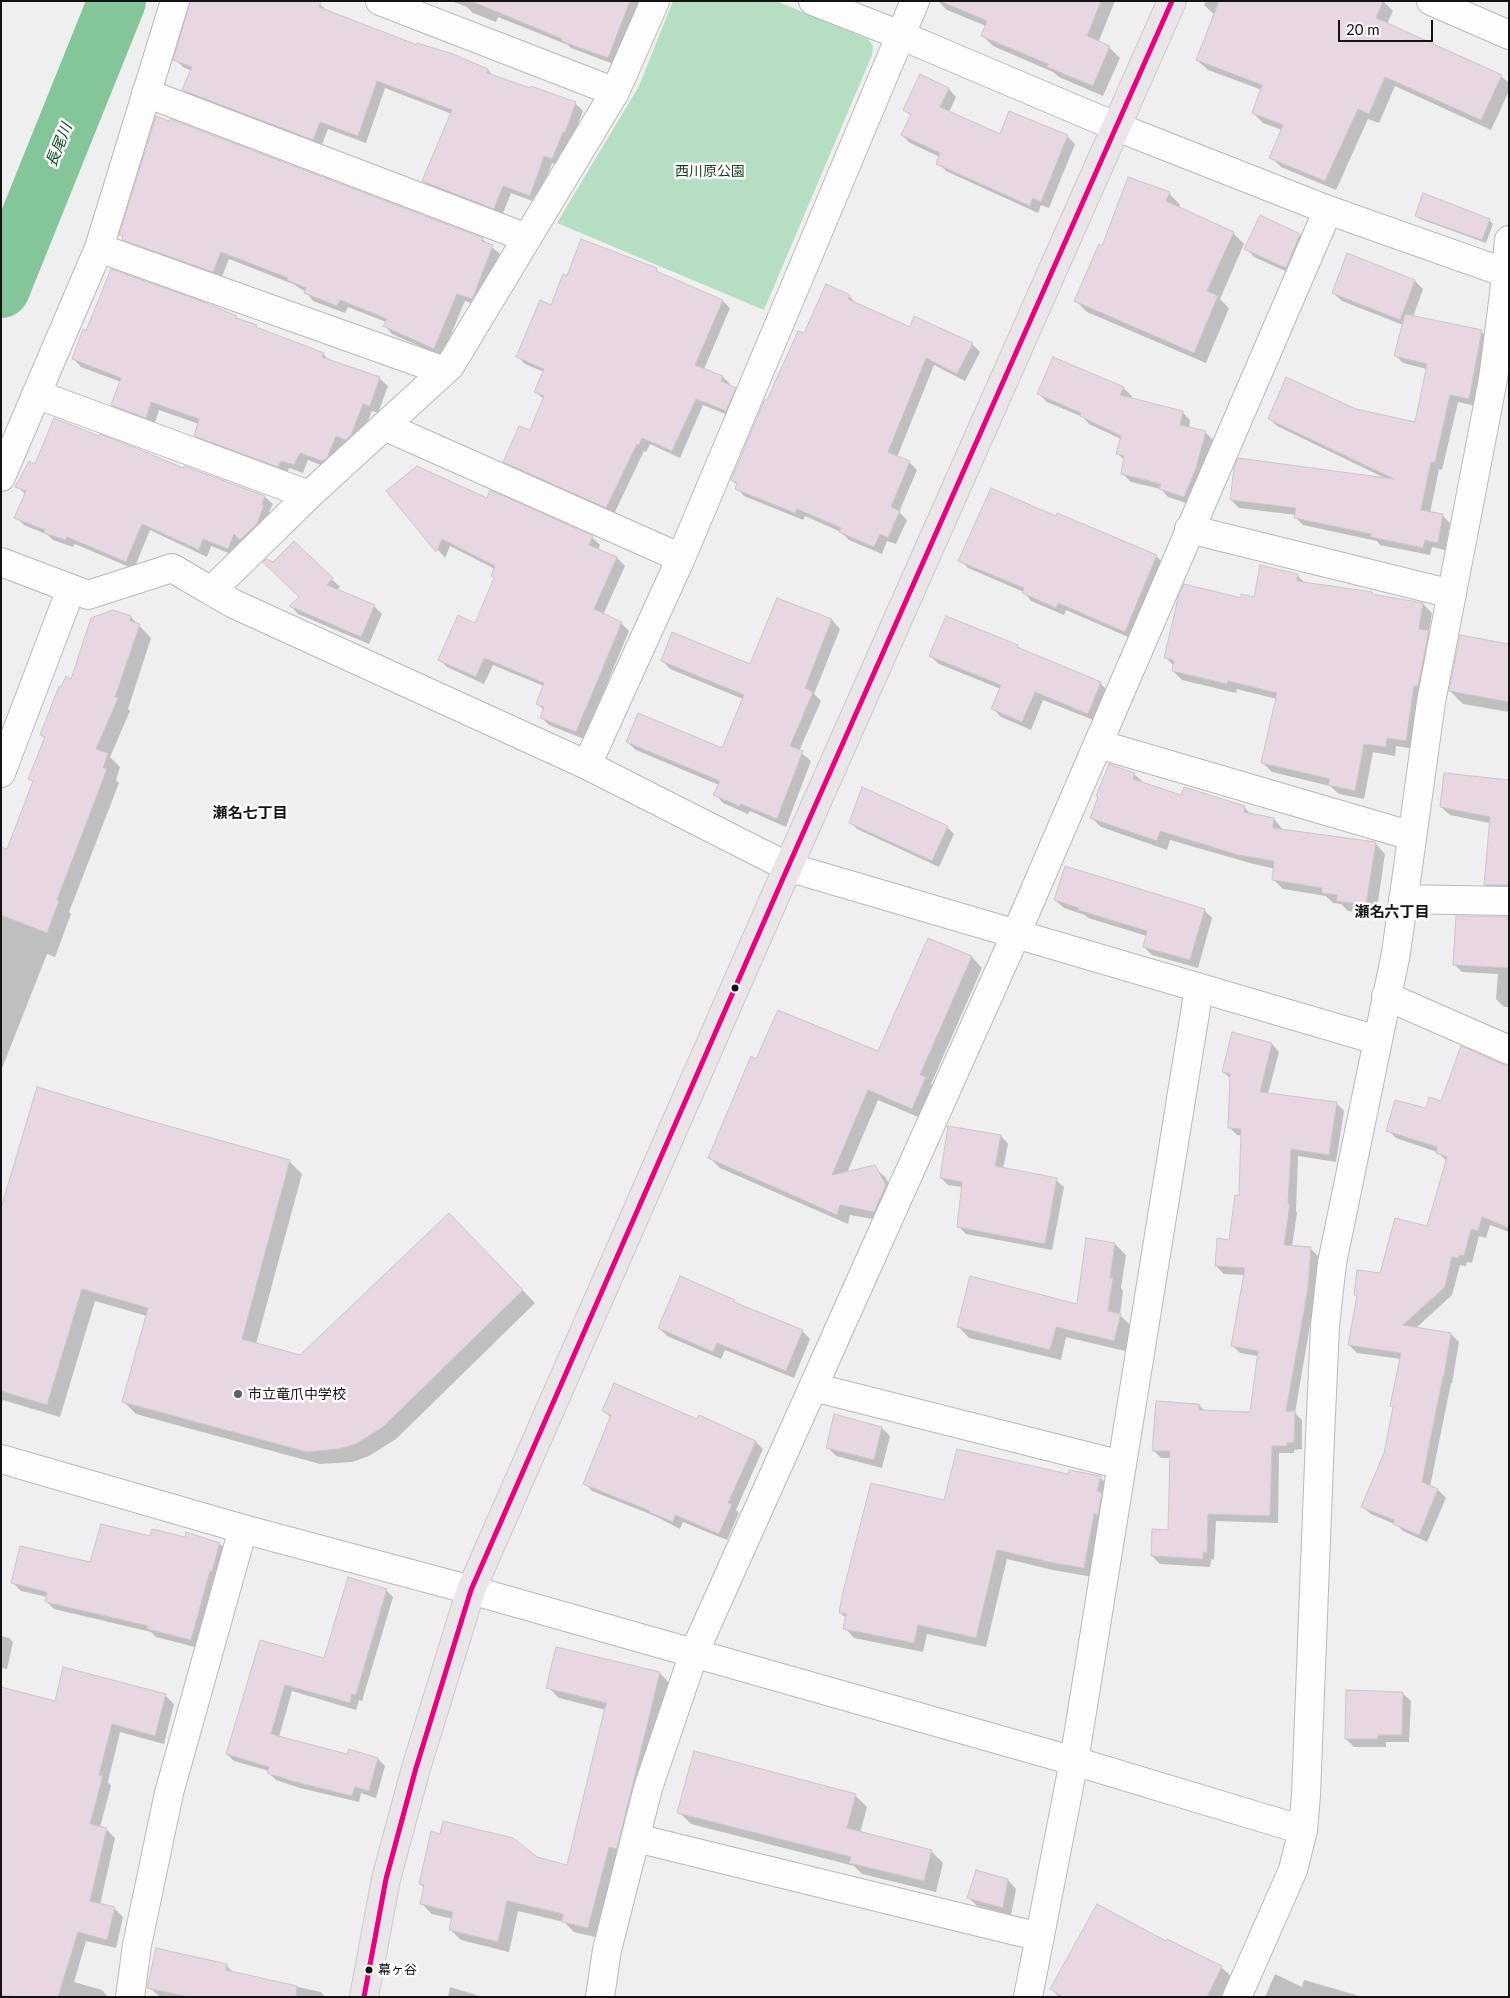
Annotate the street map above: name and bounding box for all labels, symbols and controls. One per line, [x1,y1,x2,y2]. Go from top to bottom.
scale bar [1340,10,1435,42]
text: 20 m [1346,20,1380,38]
water label: 長尾川 [42,121,76,169]
park label: 西川原公園 [675,163,745,179]
district label: 瀬名七丁目 [213,804,287,822]
district label: 瀬名六丁目 [1355,903,1429,921]
unlabelled marker [730,983,740,993]
place label: 市立竜爪中学校 [248,1386,346,1402]
marker: 市立竜爪中学校 [232,1388,244,1400]
place label: 幕ヶ谷 [378,1962,417,1978]
marker: 幕ヶ谷 [364,1965,374,1975]

